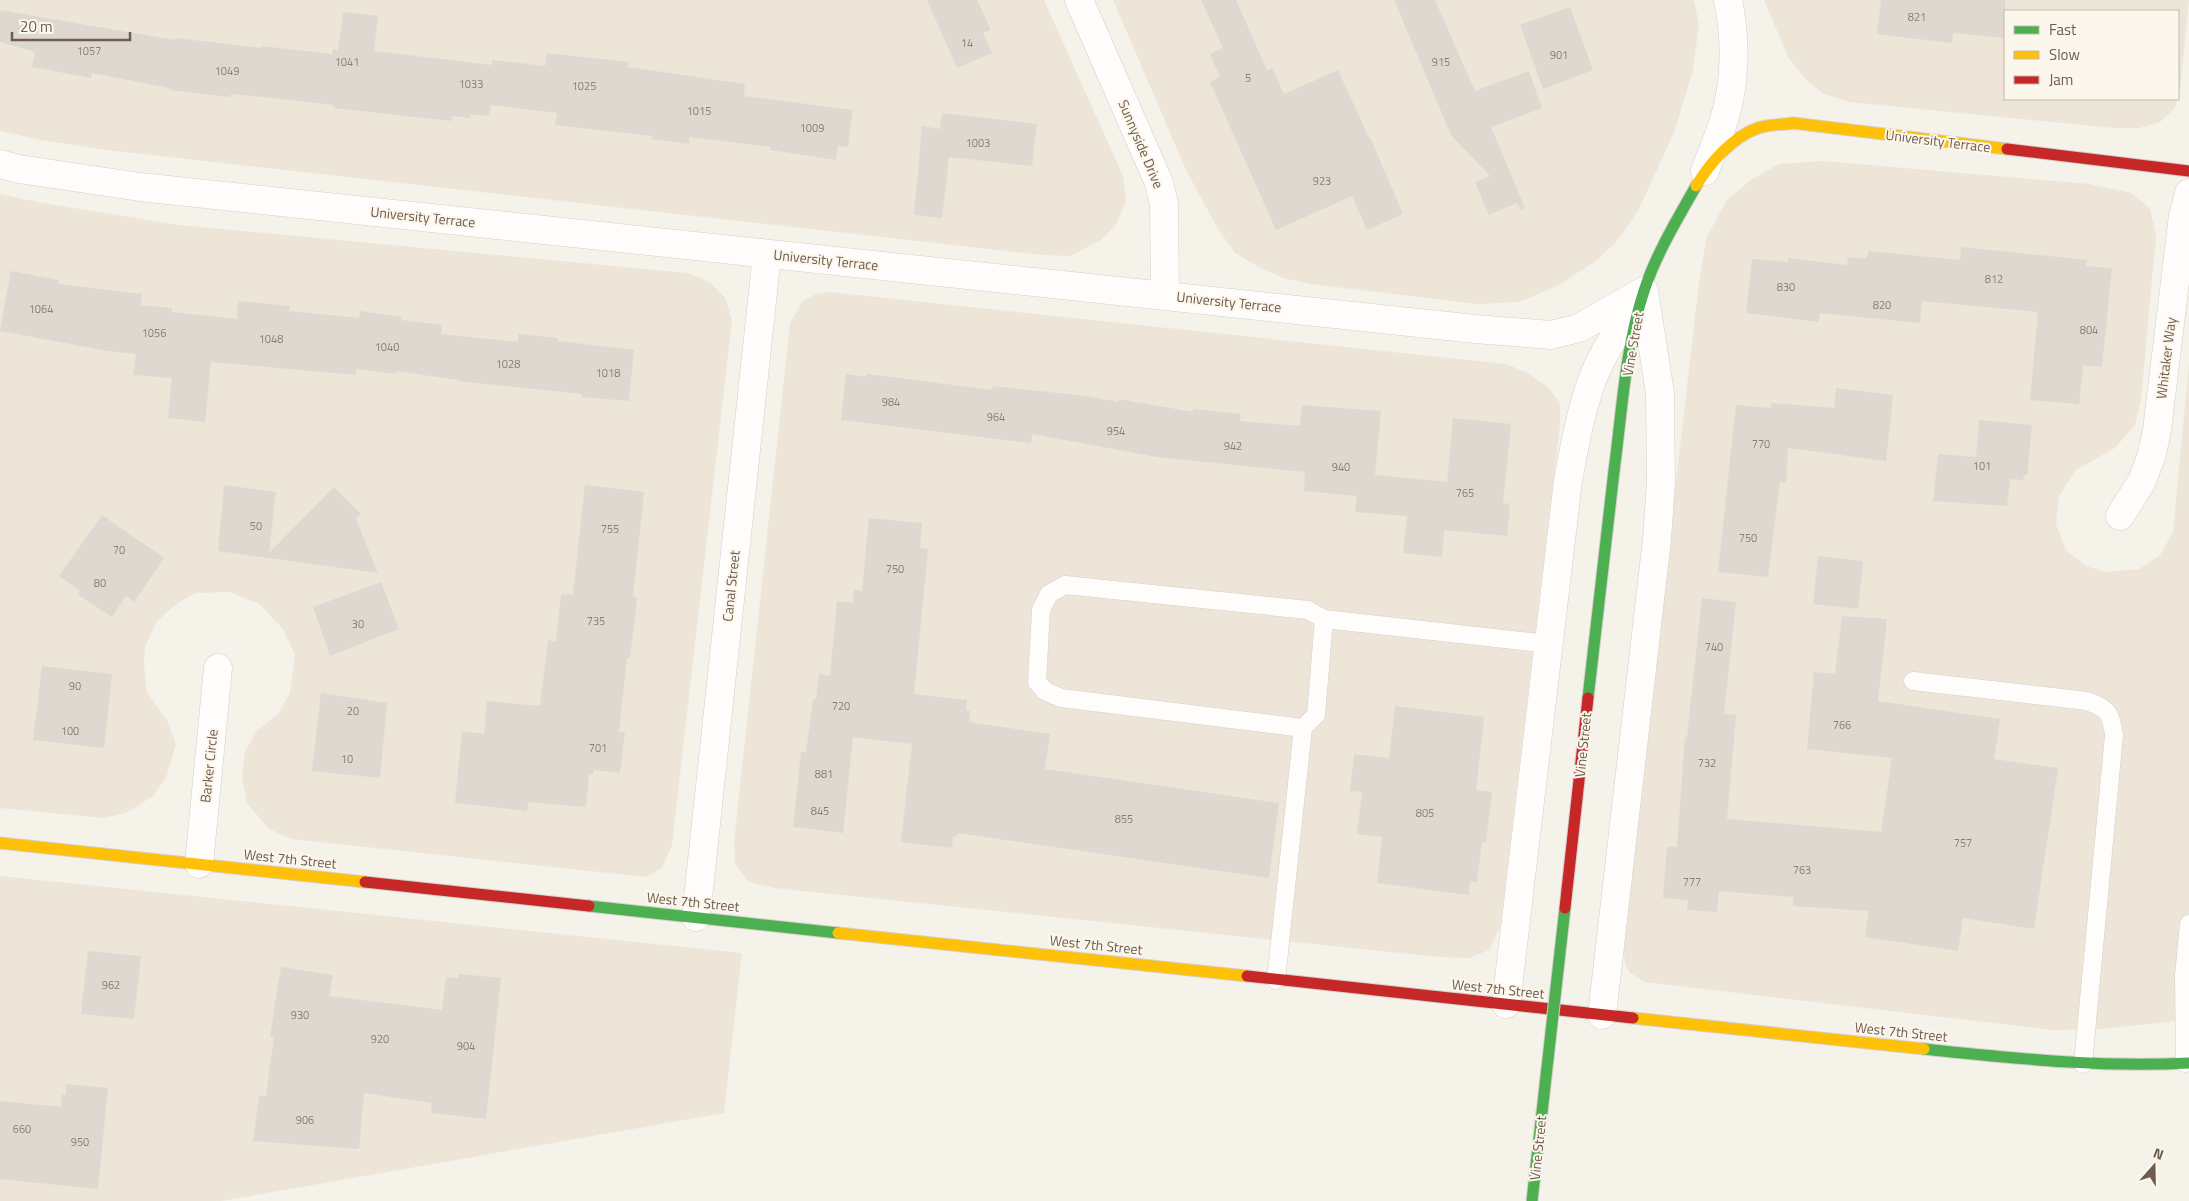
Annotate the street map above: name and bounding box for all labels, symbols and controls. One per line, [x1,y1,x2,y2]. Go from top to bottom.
house number: 821 [1908,9,1926,25]
scale bar [12,10,130,42]
legend [2004,10,2179,100]
text: 20 m [20,15,53,38]
text: Fast [2049,18,2077,41]
house number: 14 [961,35,973,51]
house number: 1057 [77,43,101,59]
text: Slow [2049,43,2080,66]
house number: 901 [1550,47,1568,63]
house number: 1041 [335,54,359,70]
house number: 915 [1432,54,1450,70]
house number: 1049 [215,63,239,79]
text: Jam [2049,68,2073,91]
house number: 5 [1245,70,1251,86]
house number: 1033 [459,76,483,92]
house number: 1025 [572,78,596,94]
street label: Sunnyside Drive [1113,96,1170,191]
house number: 1015 [687,103,711,119]
house number: 1009 [800,120,824,136]
street label: University Terrace [1884,124,1992,157]
house number: 1003 [966,135,990,151]
house number: 923 [1313,173,1331,189]
street label: University Terrace [370,201,477,232]
street label: University Terrace [773,244,880,275]
house number: 812 [1985,271,2003,287]
house number: 830 [1777,279,1795,295]
street label: University Terrace [1176,286,1283,317]
house number: 820 [1873,297,1891,313]
house number: 1064 [29,301,53,317]
street label: Vine Street [1617,310,1649,378]
street label: Whitaker Way [2150,316,2181,400]
house number: 804 [2080,322,2098,338]
house number: 1056 [142,325,166,341]
house number: 1048 [259,331,283,347]
house number: 1040 [375,339,399,355]
house number: 1028 [496,356,520,372]
house number: 1018 [596,365,620,381]
house number: 984 [882,394,900,410]
house number: 964 [987,409,1005,425]
house number: 954 [1107,423,1125,439]
house number: 770 [1752,436,1770,452]
house number: 942 [1224,438,1242,454]
house number: 101 [1973,458,1991,474]
house number: 940 [1332,459,1350,475]
house number: 765 [1456,485,1474,501]
house number: 50 [250,518,262,534]
house number: 755 [601,521,619,537]
house number: 750 [1739,530,1757,546]
house number: 70 [113,542,125,558]
street label: Canal Street [716,549,745,623]
house number: 750 [886,561,904,577]
house number: 80 [94,575,106,591]
house number: 735 [587,613,605,629]
house number: 30 [352,616,364,632]
house number: 740 [1705,639,1723,655]
house number: 90 [69,678,81,694]
house number: 720 [832,698,850,714]
house number: 20 [347,703,359,719]
street label: Vine Street [1569,711,1596,778]
house number: 766 [1833,717,1851,733]
house number: 100 [61,723,79,739]
street label: Barker Circle [194,728,223,804]
house number: 701 [589,740,607,756]
house number: 10 [341,751,353,767]
house number: 732 [1698,755,1716,771]
house number: 881 [815,766,833,782]
house number: 845 [811,803,829,819]
house number: 805 [1416,805,1434,821]
house number: 855 [1115,811,1133,827]
house number: 757 [1954,835,1972,851]
street label: West 7th Street [243,843,338,874]
house number: 763 [1793,862,1811,878]
house number: 777 [1683,874,1701,890]
street label: West 7th Street [646,886,741,917]
street label: West 7th Street [1049,929,1144,960]
street label: West 7th Street [1451,973,1546,1004]
house number: 962 [102,977,120,993]
house number: 930 [291,1007,309,1023]
street label: West 7th Street [1854,1016,1949,1047]
house number: 920 [371,1031,389,1047]
house number: 904 [457,1038,475,1054]
house number: 906 [296,1112,314,1128]
street label: Vine Street [1524,1114,1551,1181]
house number: 660 [13,1121,31,1137]
house number: 950 [71,1134,89,1150]
north arrow [2129,1141,2179,1191]
text: N [2150,1142,2167,1165]

